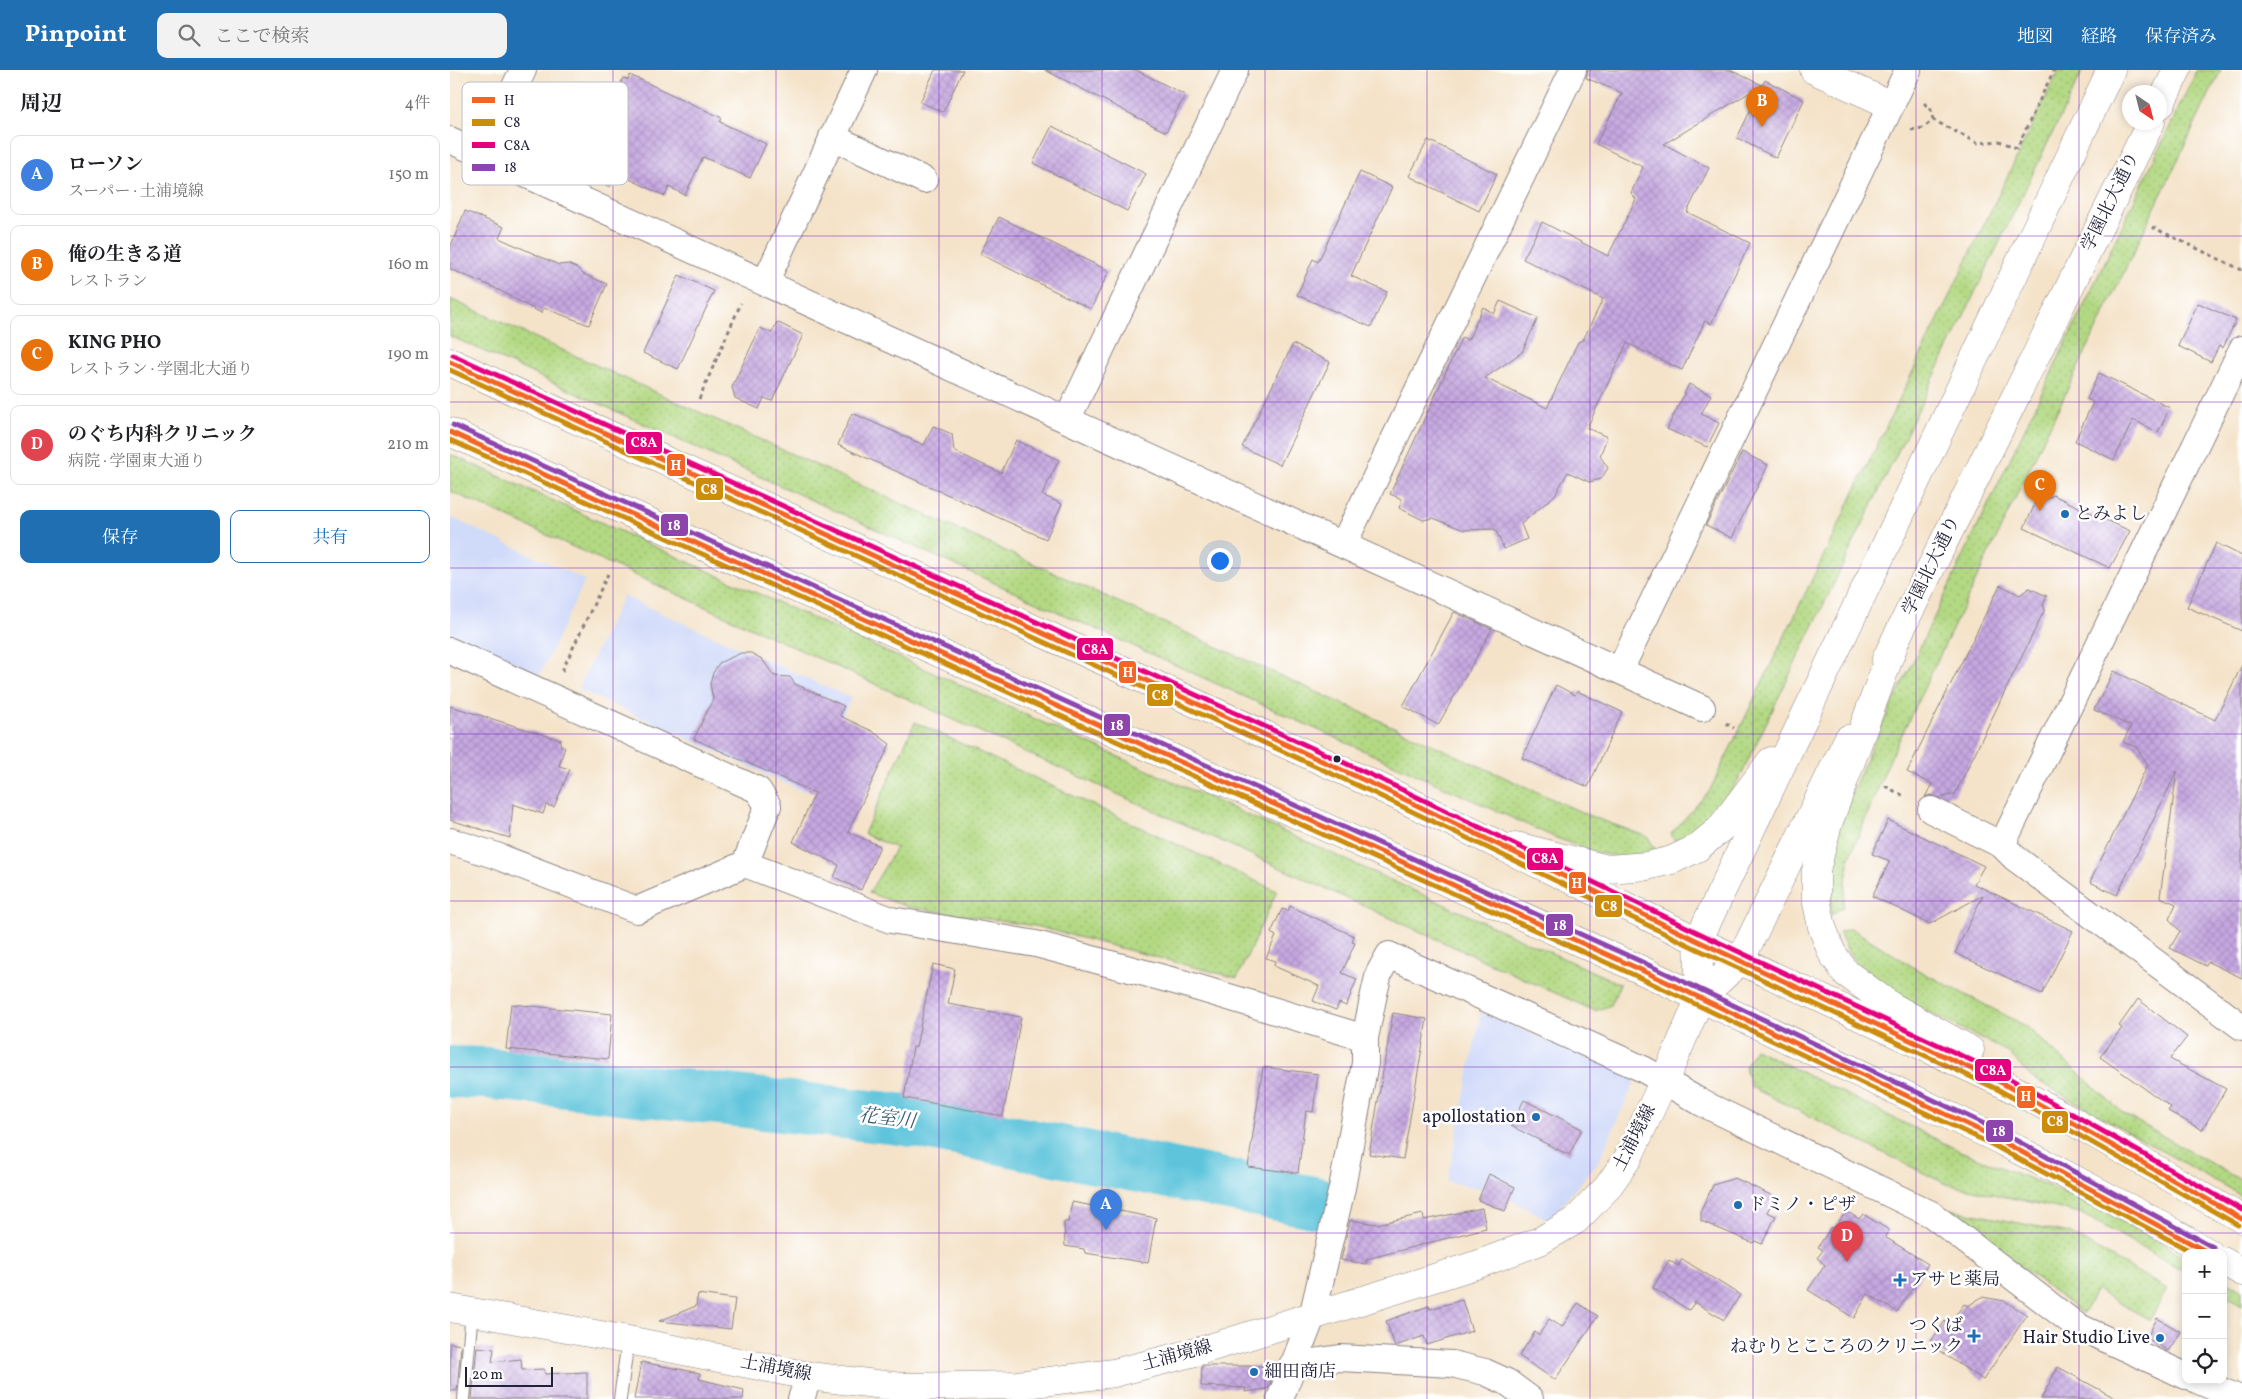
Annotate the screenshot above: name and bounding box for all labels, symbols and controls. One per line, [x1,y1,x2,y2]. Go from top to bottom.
search box [157,13,507,58]
text: Pinpoint [25,18,127,52]
icon: search [175,21,203,49]
text: ここで検索 [215,24,310,50]
text: 地図 [2017,25,2053,50]
text: 経路 [2081,25,2117,50]
text: 保存済み [2145,25,2217,50]
legend [462,82,628,185]
north arrow [2122,85,2167,130]
pin: B [1746,86,1778,127]
text: 周辺 [20,90,62,119]
text: H [504,92,515,111]
text: 4件 [404,93,430,115]
text: C8 [504,114,520,133]
text: C8A [504,137,530,156]
street label: 学園北大通り [2076,148,2146,256]
text: ローソン [68,152,143,178]
text: 18 [504,159,517,178]
text: A [31,164,43,186]
text: 150 m [388,164,429,186]
text: スーパー · 土浦境線 [68,181,204,203]
text: 俺の生きる道 [68,242,182,268]
text: B [32,254,42,276]
text: 160 m [388,254,429,276]
text: レストラン [68,271,148,293]
text: KING PHO [68,330,161,356]
text: C [32,344,42,366]
text: 190 m [387,344,429,366]
text: レストラン · 学園北大通り [68,359,253,381]
text: のぐち内科クリニック [68,422,257,448]
line badge: C8A [625,431,663,455]
text: D [31,434,43,456]
text: 210 m [387,434,429,456]
text: C8A [631,434,657,453]
text: 病院 · 学園東大通り [68,451,206,473]
line badge: H [666,453,686,477]
text: H [671,457,682,476]
pin: C [2024,470,2056,511]
line badge: C8 [695,477,724,501]
text: C8 [701,481,717,500]
place label: とみよし [2075,502,2147,527]
marker: とみよし [2059,508,2071,520]
button: 保存 [20,510,220,563]
button: 共有 [230,510,430,563]
street label: 学園北大通り [1897,512,1967,620]
line badge: 18 [660,513,689,537]
text: 18 [667,517,681,536]
your location [1207,548,1233,574]
line badge: C8A [1076,637,1114,661]
text: C8A [1082,641,1108,660]
line badge: H [1118,660,1137,684]
text: H [1123,664,1134,683]
line badge: C8 [1146,683,1174,707]
text: C8 [1152,687,1168,706]
line badge: 18 [1103,713,1131,737]
text: 18 [1110,717,1124,736]
unlabelled marker [1332,754,1342,764]
line badge: C8A [1526,847,1564,871]
text: C8A [1532,850,1558,869]
line badge: H [1568,871,1587,895]
text: H [1572,875,1583,894]
line badge: C8 [1594,894,1623,918]
text: C8 [1601,898,1617,917]
line badge: 18 [1545,913,1574,937]
text: 18 [1553,917,1567,936]
line badge: C8A [1974,1058,2012,1082]
text: C8A [1980,1062,2006,1081]
line badge: H [2016,1085,2036,1109]
text: H [2021,1088,2032,1107]
street label: 土浦境線 [1608,1100,1662,1176]
water label: 花室川 [857,1103,919,1136]
place label: apollostation [1422,1105,1526,1130]
line badge: C8 [2041,1110,2069,1134]
marker: apollostation [1530,1111,1542,1123]
text: C8 [2047,1113,2063,1132]
line badge: 18 [1985,1119,2014,1143]
text: 18 [1992,1123,2006,1142]
pin: A [1090,1189,1122,1230]
place label: ドミノ・ピザ [1748,1193,1856,1218]
marker: ドミノ・ピザ [1732,1199,1744,1211]
pin: D [1831,1221,1863,1262]
map controls [2182,1249,2227,1384]
button: + [2182,1249,2227,1294]
place label: アサヒ薬局 [1910,1268,2000,1293]
marker: アサヒ薬局 [1894,1274,1906,1286]
button: − [2182,1294,2227,1339]
place label: つくば ねむりとこころのクリニック [1730,1314,1963,1360]
place label: Hair Studio Live [2022,1326,2150,1351]
marker: つくば ねむりとこころのクリニック [1967,1329,1981,1343]
marker: Hair Studio Live [2154,1332,2166,1344]
street label: 土浦境線 [1139,1335,1215,1377]
button: locate [2182,1339,2227,1384]
street label: 土浦境線 [738,1350,814,1388]
place label: 細田商店 [1264,1360,1336,1385]
scale bar [465,1364,552,1387]
text: 20 m [472,1366,503,1385]
marker: 細田商店 [1248,1366,1260,1378]

